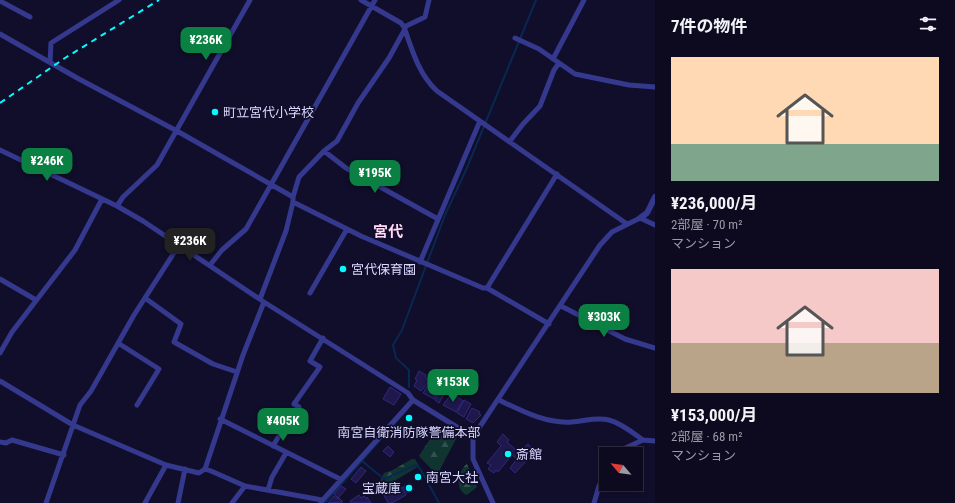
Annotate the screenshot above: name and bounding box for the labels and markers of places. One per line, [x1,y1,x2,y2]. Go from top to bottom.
pin: ¥236K [178,27,234,61]
place label: 町立宮代小学校 [223,105,314,120]
marker: 町立宮代小学校 [210,107,220,117]
pin: ¥246K [19,148,75,182]
pin: ¥195K [347,160,403,194]
pin: ¥236K [162,228,218,262]
place label: 宮代保育園 [351,262,416,277]
marker: 宮代保育園 [338,264,348,274]
pin: ¥303K [576,304,632,338]
pin: ¥153K [425,369,481,403]
pin: ¥405K [255,408,311,442]
marker: 南宮自衛消防隊警備本部 [404,413,414,423]
place label: 南宮自衛消防隊警備本部 [337,425,481,440]
place label: 斎館 [516,447,542,462]
marker: 斎館 [503,449,513,459]
place label: 南宮大社 [426,470,478,485]
marker: 南宮大社 [413,472,423,482]
place label: 宝蔵庫 [362,481,401,496]
marker: 宝蔵庫 [404,483,414,493]

